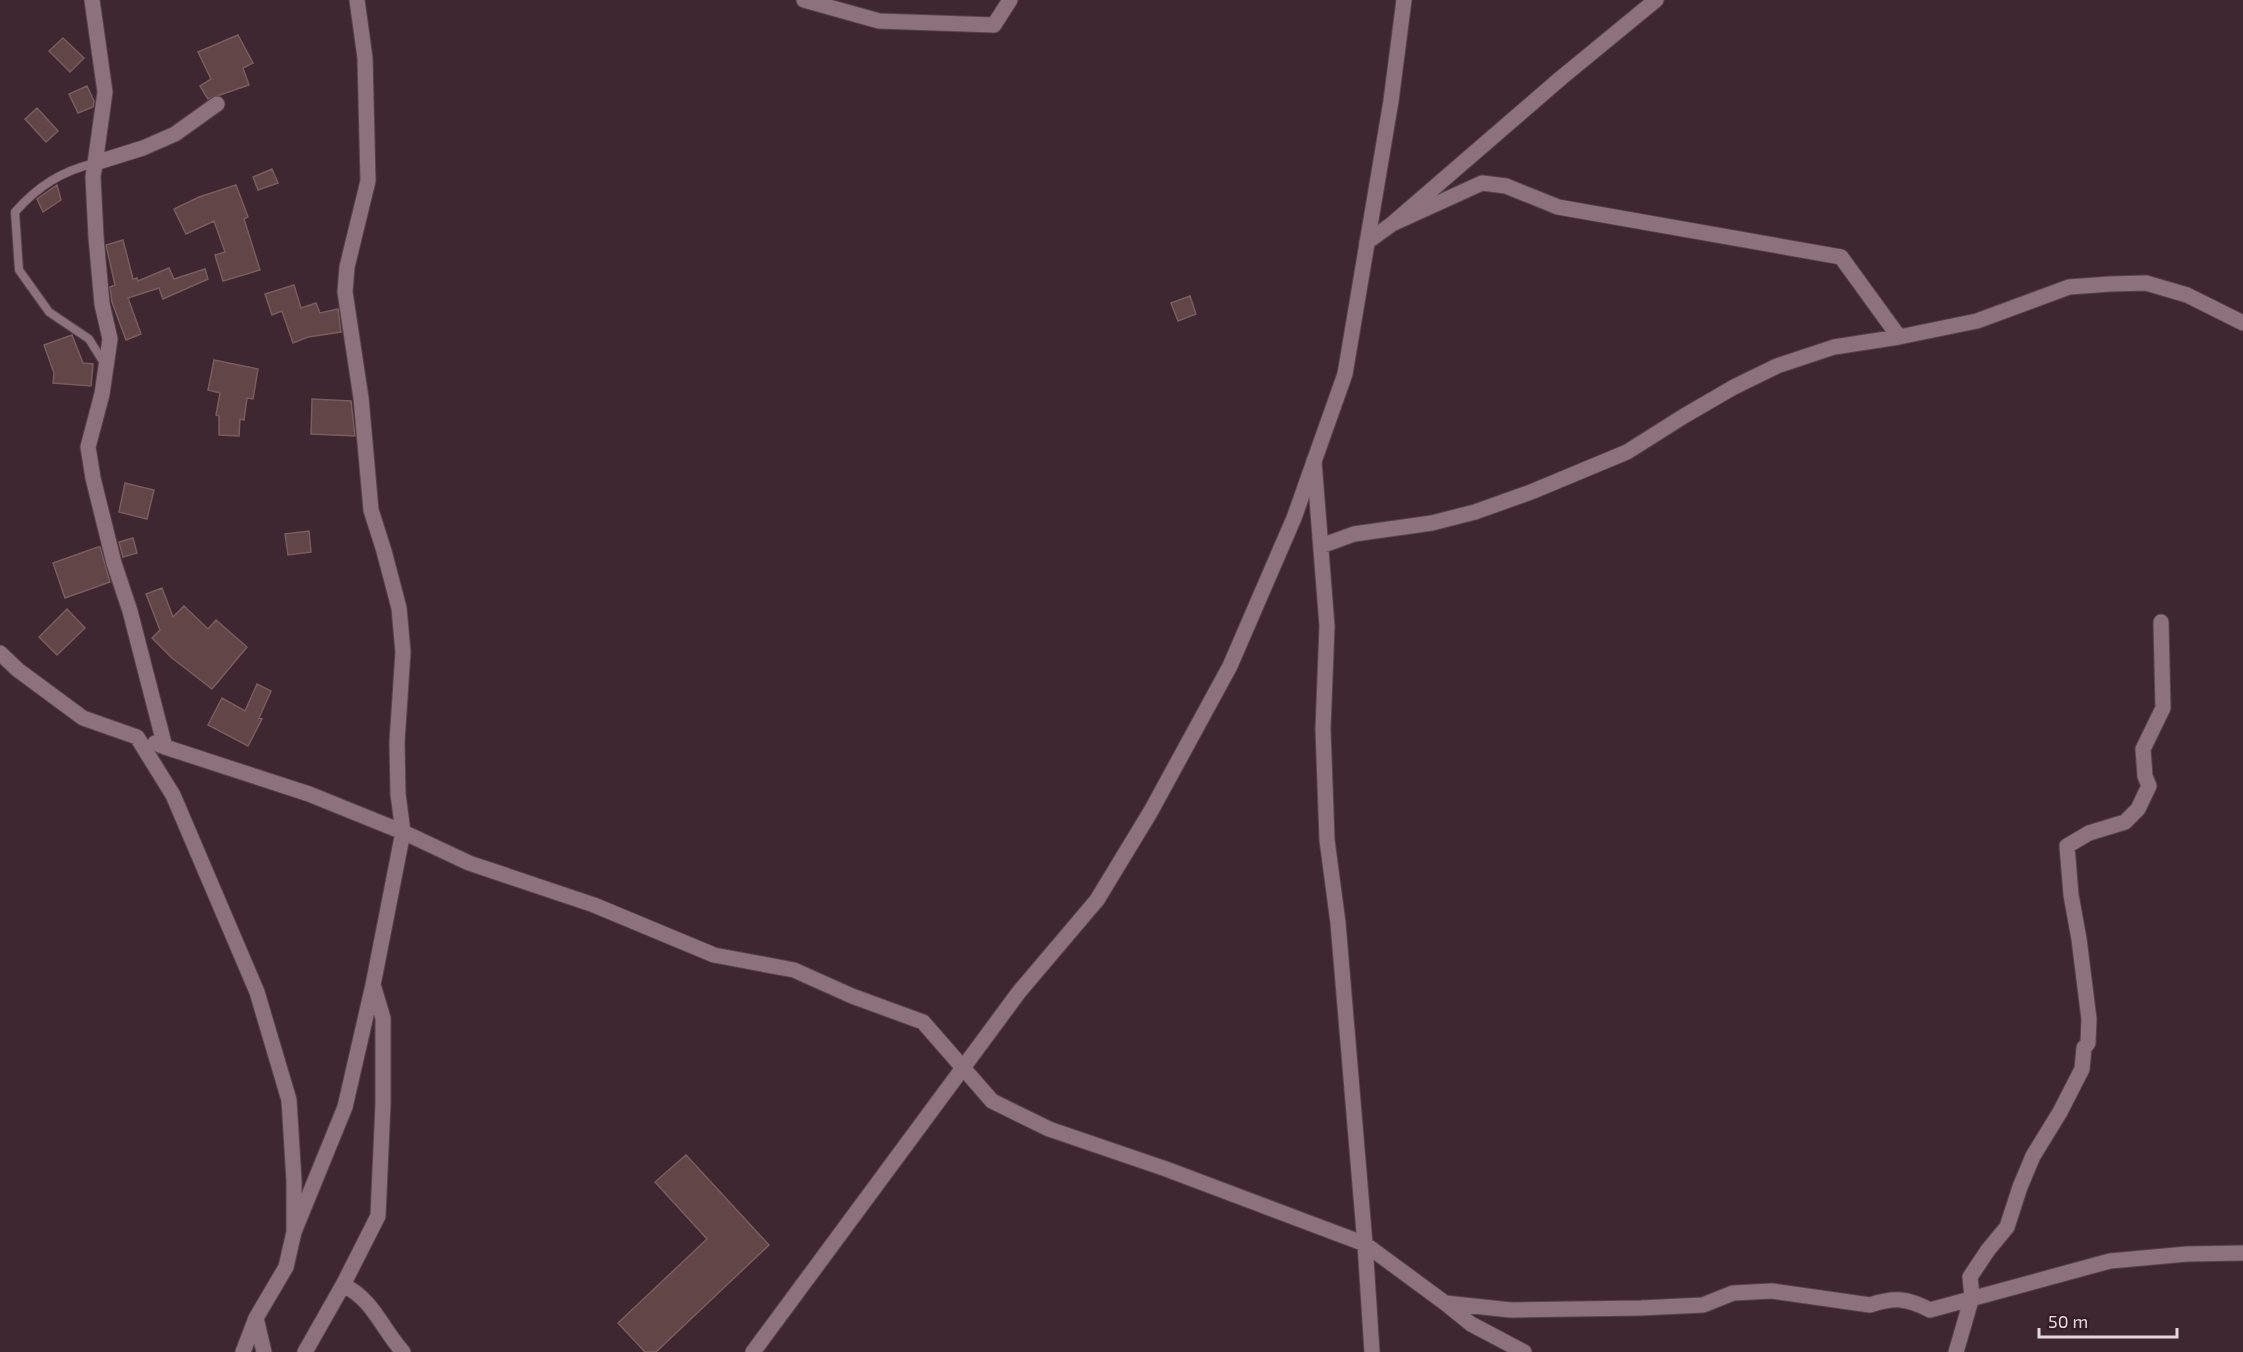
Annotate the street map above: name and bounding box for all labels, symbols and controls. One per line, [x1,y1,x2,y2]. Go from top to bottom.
scale bar [2039,1301,2177,1339]
text: 50 m [2048,1310,2088,1332]

